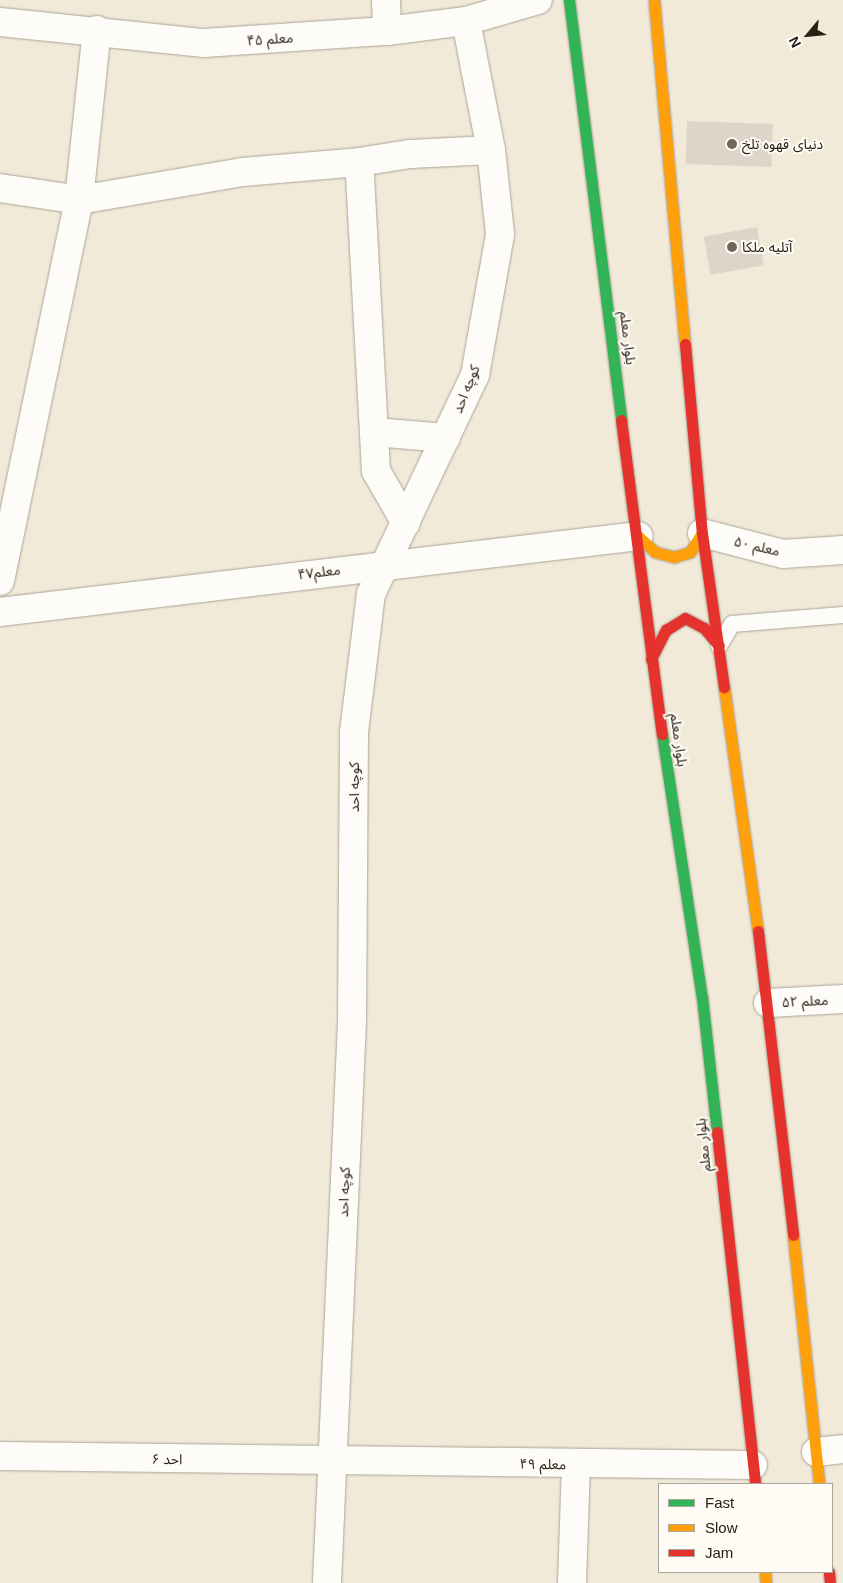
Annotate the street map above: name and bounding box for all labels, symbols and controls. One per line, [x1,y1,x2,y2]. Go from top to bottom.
north arrow [783,10,833,60]
street label: معلم ۴۵ [246,29,294,49]
text: N [785,34,804,50]
place label: دنیای قهوه تلخ [742,136,823,152]
marker: دنیای قهوه تلخ [726,138,738,150]
place label: آتلیه ملکا [742,239,792,255]
marker: آتلیه ملکا [726,241,738,253]
street label: بلوار معلم [616,310,640,366]
street label: کوچه احد [449,363,483,415]
street label: معلم ۵۰ [732,533,782,559]
street label: معلم۴۷ [297,561,341,583]
street label: بلوار معلم [667,712,691,768]
street label: کوچه احد [346,762,362,812]
street label: معلم ۵۲ [781,991,829,1011]
street label: بلوار معلم [692,1117,714,1173]
street label: کوچه احد [335,1167,353,1217]
street label: احد ۶ [151,1450,183,1468]
street label: معلم ۴۹ [520,1455,566,1473]
legend [658,1483,833,1573]
text: Fast [705,1494,734,1511]
text: Slow [705,1519,738,1536]
text: Jam [705,1544,733,1561]

